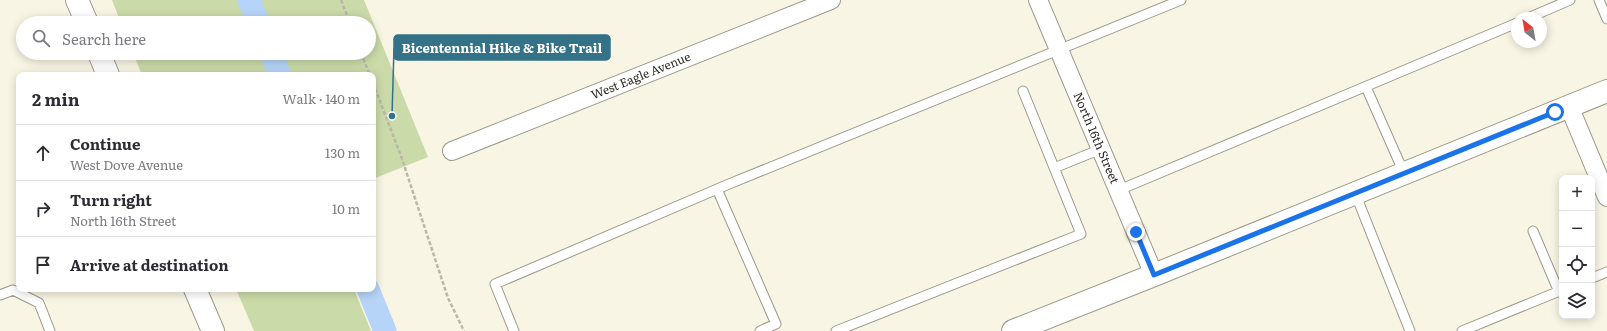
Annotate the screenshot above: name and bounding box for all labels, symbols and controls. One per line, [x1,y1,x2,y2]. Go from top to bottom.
north arrow [1511,12,1547,48]
search box [16,16,376,60]
icon: search [30,27,52,49]
text: Search here [62,27,146,50]
callout: Bicentennial Hike & Bike Trail [394,35,610,60]
text: Bicentennial Hike & Bike Trail [402,38,602,57]
street label: West Eagle Avenue [588,47,693,103]
text: 2 min [32,86,80,111]
text: Walk · 140 m [283,89,360,108]
street label: North 16th Street [1069,89,1124,186]
route start [1546,103,1564,121]
text: Continue [70,132,140,155]
icon: ahead [32,142,54,164]
text: 130 m [325,143,360,162]
text: West Dove Avenue [70,155,183,174]
map controls [1559,175,1595,319]
button: + [1559,175,1595,211]
text: Turn right [70,188,152,211]
icon: right [32,198,54,220]
text: 10 m [332,199,360,218]
text: North 16th Street [70,211,176,230]
button: − [1559,211,1595,247]
route end [1127,223,1145,241]
button: locate [1559,247,1595,283]
text: Arrive at destination [70,253,229,276]
icon: arrive [32,254,54,276]
button: layers [1559,283,1595,319]

